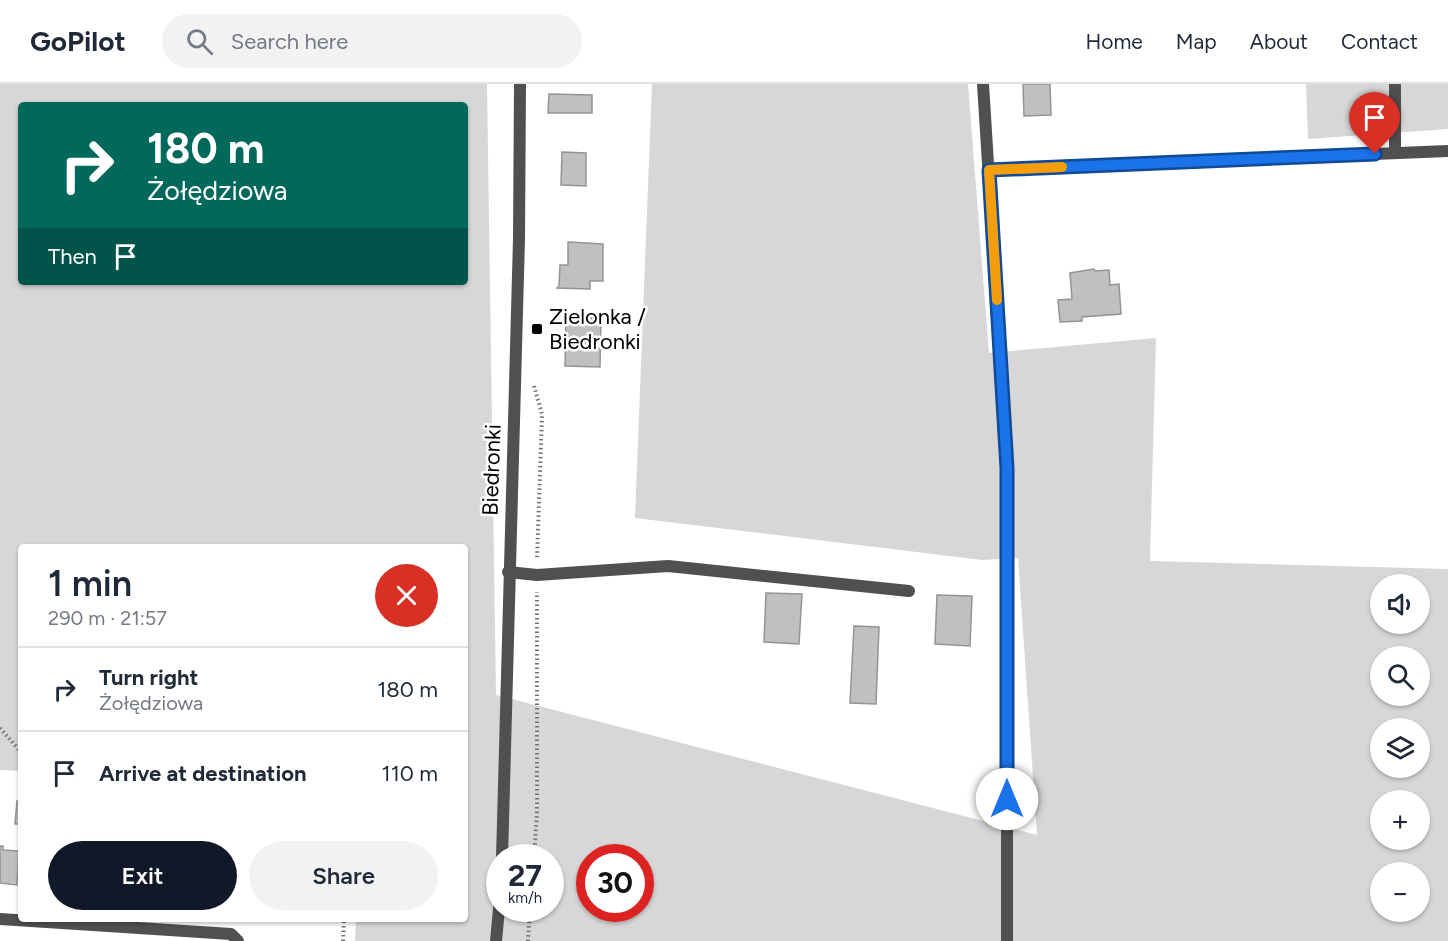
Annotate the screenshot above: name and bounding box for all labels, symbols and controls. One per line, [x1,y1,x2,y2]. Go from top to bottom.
search box [162,14,582,68]
text: GoPilot [30,24,126,58]
icon: search [183,25,216,58]
text: Search here [231,28,348,55]
text: Home [1086,29,1143,54]
text: Map [1176,29,1217,54]
text: About [1250,29,1308,54]
text: Contact [1341,29,1418,54]
pin [1349,92,1400,154]
icon: arrive [1358,101,1391,134]
text: 180 m [147,123,264,174]
icon: right [48,126,126,204]
text: Żołędziowa [147,174,288,207]
icon: arrive [109,240,142,273]
text: Then [48,243,97,270]
place label: Zielonka / Biedronki [549,303,646,355]
marker: Zielonka / Biedronki [530,322,544,336]
street label: Biedronki [476,424,507,516]
text: 1 min [48,562,132,605]
button: close [375,564,438,627]
map controls [1370,574,1430,922]
button: sound [1370,574,1430,634]
text: 290 m · 21:57 [48,606,167,630]
button: search [1370,646,1430,706]
text: Turn right [99,664,198,691]
icon: right [48,673,81,706]
text: 180 m [377,676,438,703]
text: Żołędziowa [99,691,203,715]
button: layers [1370,718,1430,778]
icon: arrive [48,757,81,790]
text: Arrive at destination [99,760,307,787]
text: 110 m [382,760,438,787]
position arrow [975,767,1039,831]
button: + [1370,790,1430,850]
button: Exit [48,841,237,910]
button: Share [249,841,438,910]
speed limit sign: 30 [576,844,654,922]
text: 27 [508,857,542,894]
button: − [1370,862,1430,922]
text: km/h [508,889,542,907]

